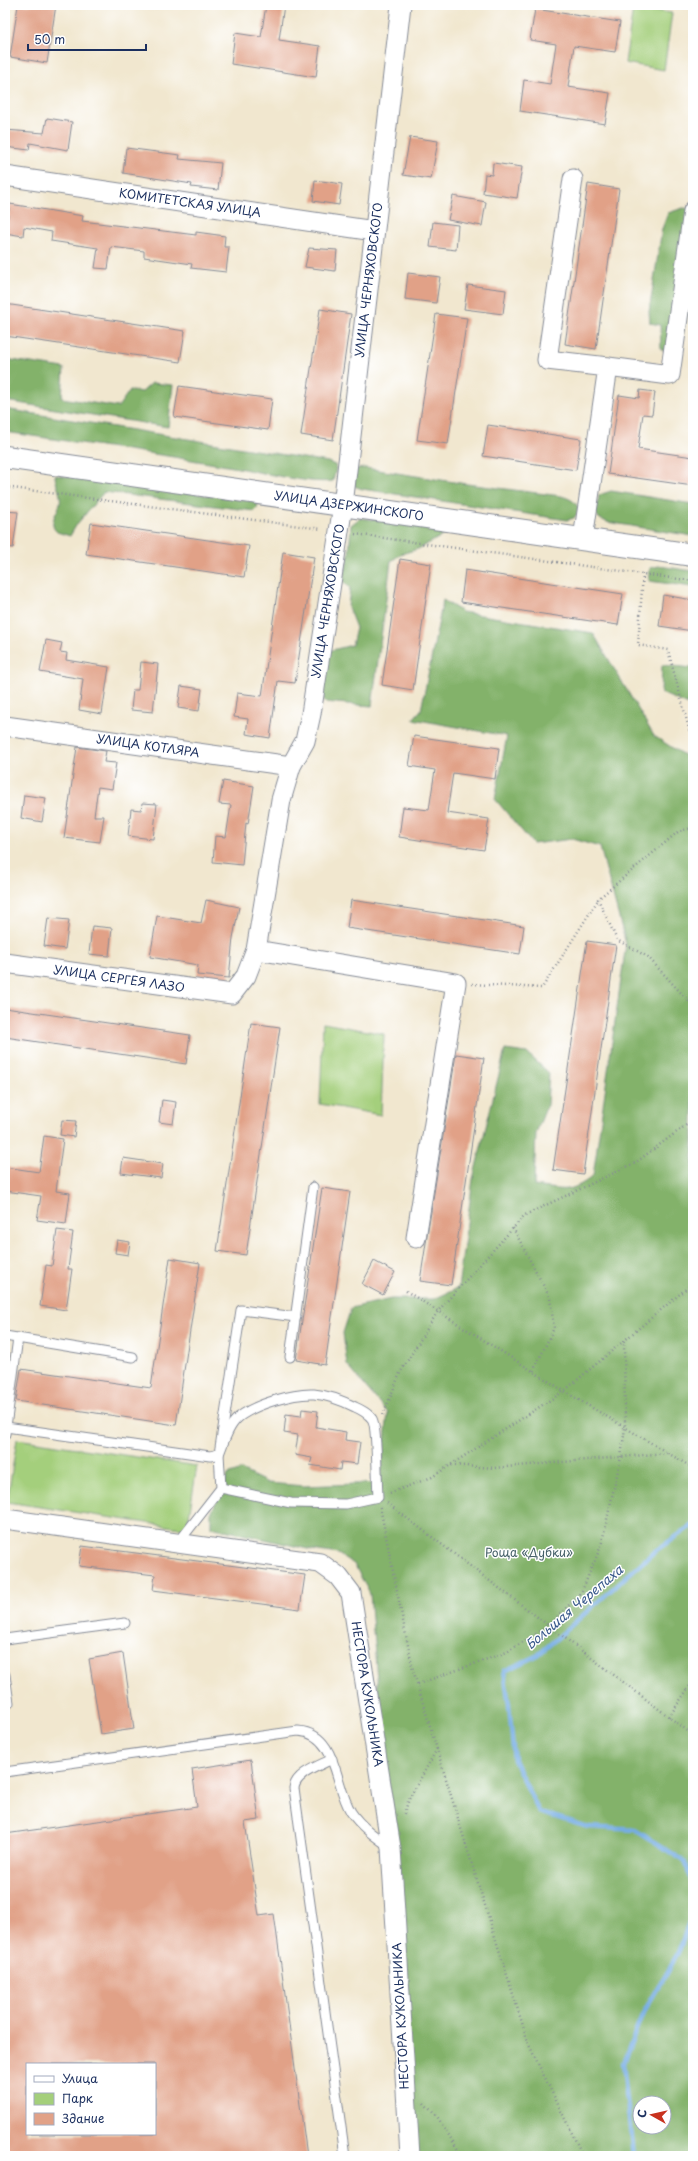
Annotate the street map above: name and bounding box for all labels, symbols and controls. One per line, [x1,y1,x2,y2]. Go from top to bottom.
scale bar [28,26,146,52]
text: 50 m [34,30,65,48]
street label: КОМИТЕТСКАЯ УЛИЦА [118,183,262,221]
street label: УЛИЦА ЧЕРНЯХОВСКОГО [350,201,386,358]
street label: УЛИЦА ДЗЕРЖИНСКОГО [273,486,425,524]
street label: УЛИЦА ЧЕРНЯХОВСКОГО [306,522,348,679]
street label: УЛИЦА КОТЛЯРА [95,729,201,761]
street label: УЛИЦА СЕРГЕЯ ЛАЗО [52,960,186,996]
park label: Роща «Дубки» [485,1543,573,1561]
water label: Большая Черепаха [521,1560,627,1653]
street label: НЕСТОРА КУКОЛЬНИКА [348,1620,388,1768]
street label: НЕСТОРА КУКОЛЬНИКА [387,1942,413,2090]
legend [26,2063,156,2135]
text: Улица [62,2069,98,2087]
text: Парк [62,2089,94,2107]
north arrow [632,2095,672,2135]
text: С [633,2108,651,2119]
text: Здание [62,2109,104,2127]

